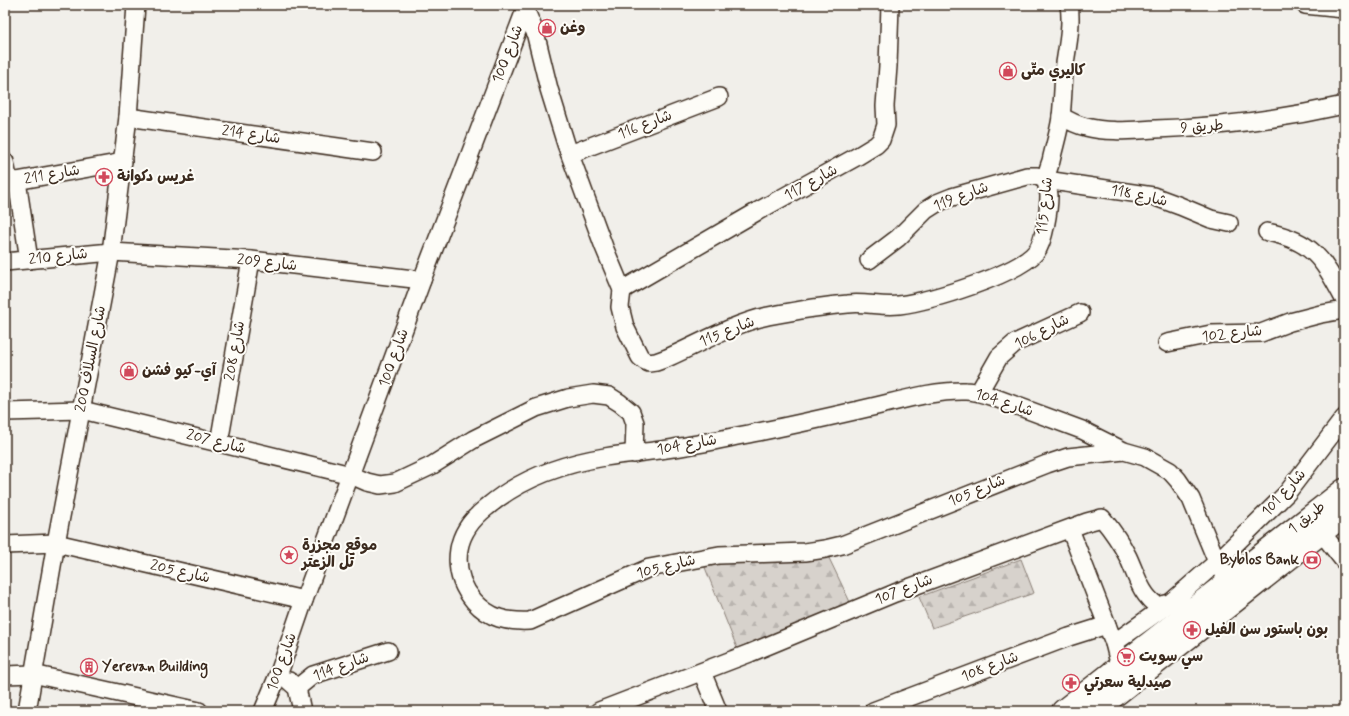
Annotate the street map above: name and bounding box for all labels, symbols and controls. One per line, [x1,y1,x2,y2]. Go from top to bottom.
shop icon: وغن [537,18,557,38]
place label: وغن [560,18,585,38]
street label: شارع 100 [488,22,528,86]
shop icon: كاليري متّى [998,61,1018,81]
place label: كاليري متّى [1021,61,1086,82]
street label: شارع 116 [615,105,675,145]
street label: طريق 9 [1180,116,1224,138]
street label: شارع 214 [220,121,282,149]
street label: شارع 211 [23,160,81,190]
street label: شارع 117 [781,160,841,206]
pharmacy icon: غريس دكوانة [94,167,114,187]
place label: غريس دكوانة [117,167,194,187]
street label: شارع 115 [1032,176,1058,236]
street label: شارع 119 [931,177,991,217]
street label: شارع 118 [1109,180,1169,212]
street label: شارع 210 [27,244,89,270]
street label: شارع 209 [236,250,298,276]
street label: 200 شارع السلاف [71,304,111,414]
street label: شارع 106 [1011,310,1073,354]
street label: شارع 115 [696,312,758,352]
street label: شارع 208 [220,319,250,383]
street label: شارع 102 [1201,321,1263,347]
street label: شارع 100 [374,326,414,390]
shop icon: آي-كيو فشن [119,361,139,381]
place label: آي-كيو فشن [142,361,217,382]
street label: شارع 104 [972,384,1036,422]
street label: شارع 207 [184,425,248,459]
street label: شارع 104 [655,430,719,460]
street label: شارع 101 [1257,465,1311,521]
street label: شارع 105 [945,470,1009,512]
street label: طريق 1 [1284,497,1330,539]
place label: موقع مجزرة تل الزعتر [300,536,377,573]
place icon: موقع مجزرة تل الزعتر [279,545,299,565]
street label: شارع 105 [634,550,698,584]
place label: Byblos Bank [1220,550,1300,570]
bank icon: Byblos Bank [1302,550,1322,570]
street label: شارع 205 [148,555,212,589]
street label: شارع 107 [872,570,936,610]
pharmacy icon: بون باستور سن الفيل [1182,620,1202,640]
place label: بون باستور سن الفيل [1205,620,1328,640]
street label: شارع 100 [262,630,302,694]
street label: شارع 108 [958,647,1022,687]
supermarket icon: سي سويت [1116,647,1136,667]
place label: سي سويت [1139,647,1203,670]
street label: شارع 114 [310,648,372,686]
building icon: Yerevan Building [79,657,99,677]
place label: Yerevan Building [102,657,208,679]
pharmacy icon: صيدلية سعرتي [1061,673,1081,693]
place label: صيدلية سعرتي [1084,673,1172,696]

